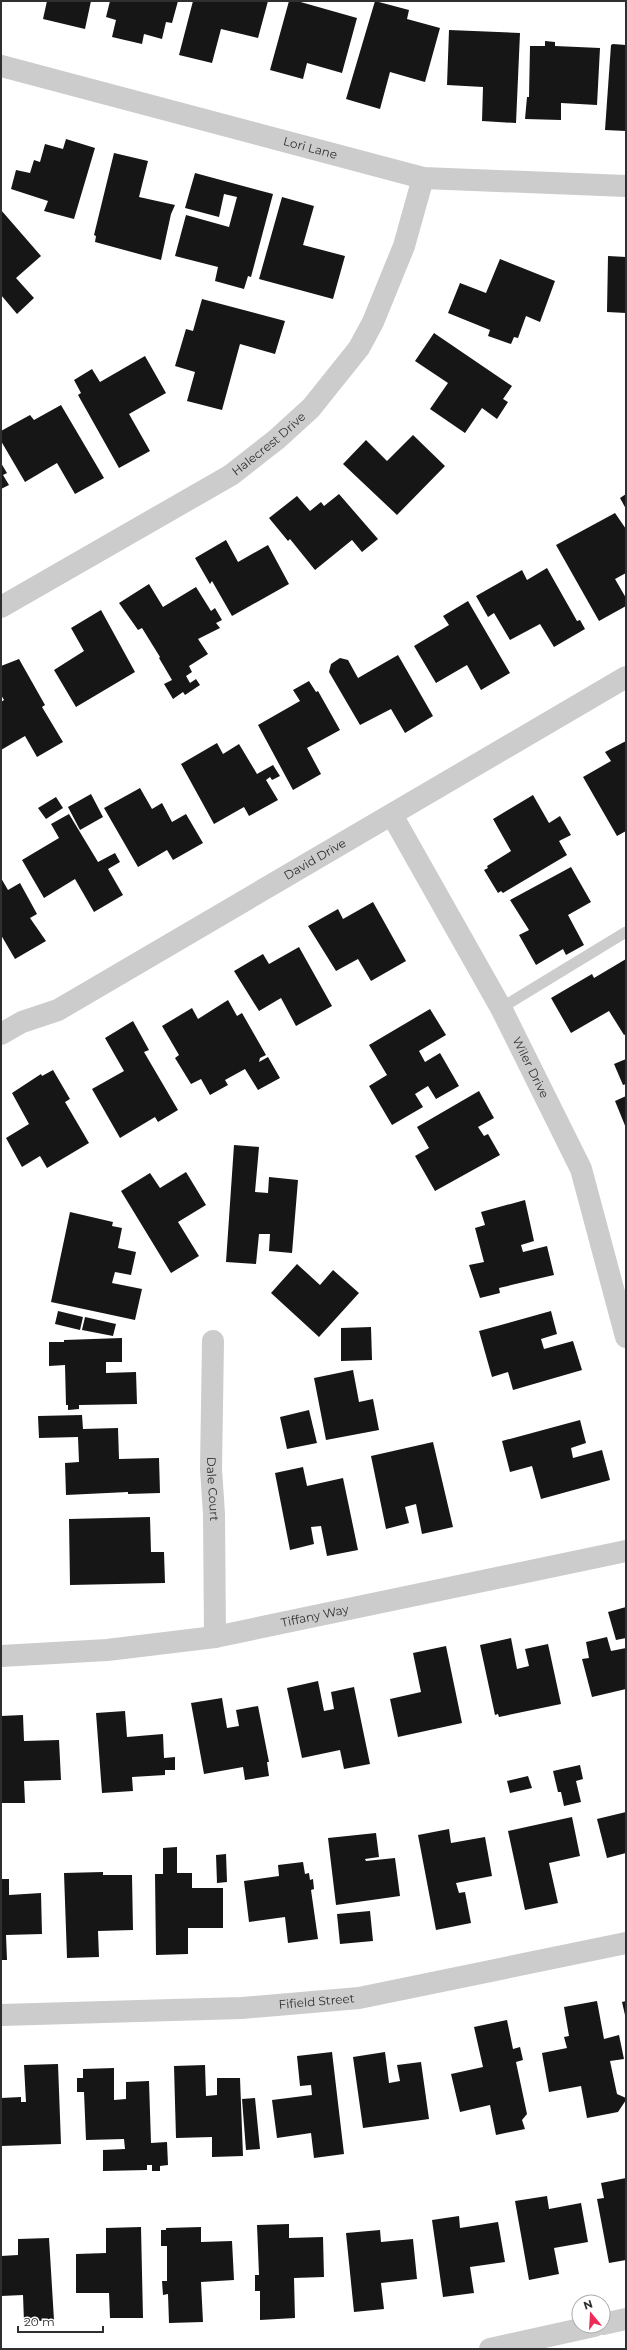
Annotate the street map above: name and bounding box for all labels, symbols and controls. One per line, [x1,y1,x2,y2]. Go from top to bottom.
street label: Lori Lane [282,133,339,162]
street label: Halecrest Drive [229,409,308,479]
street label: David Drive [281,835,348,883]
street label: Wiler Drive [510,1034,552,1100]
street label: Dale Court [204,1457,222,1521]
street label: Tiffany Way [280,1601,351,1630]
street label: Fifield Street [278,1990,355,2012]
north arrow [571,2294,611,2334]
text: N [582,2296,594,2313]
scale bar [18,2308,103,2334]
text: 20 m [24,2314,55,2329]

